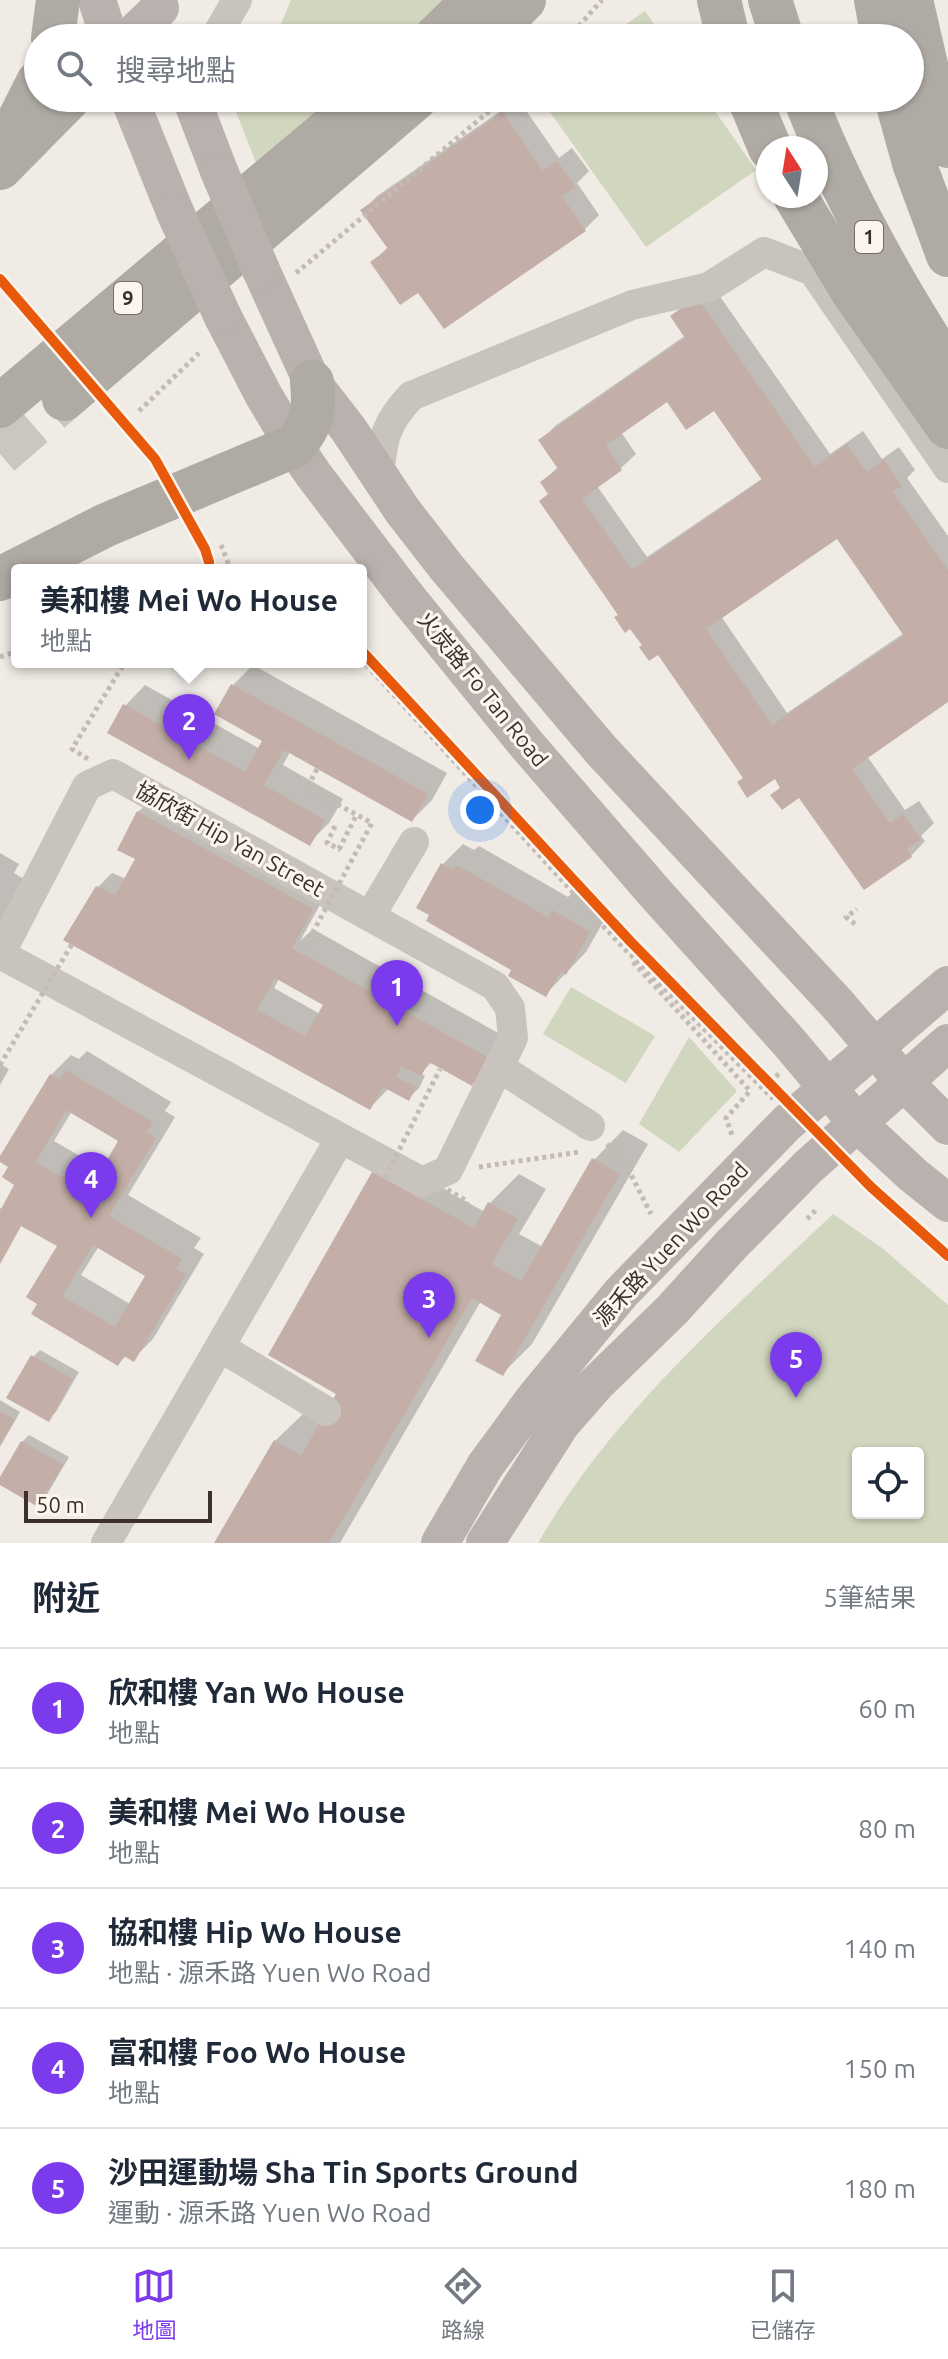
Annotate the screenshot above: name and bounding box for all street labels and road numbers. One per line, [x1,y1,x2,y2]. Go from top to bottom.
road number: 1 [855,221,883,253]
road number: 9 [114,282,142,314]
street label: 火炭路 Fo Tan Road [413,606,553,771]
street label: 協欣街 Hip Yan Street [131,776,329,901]
street label: 源禾路 Yuen Wo Road [588,1157,753,1331]

